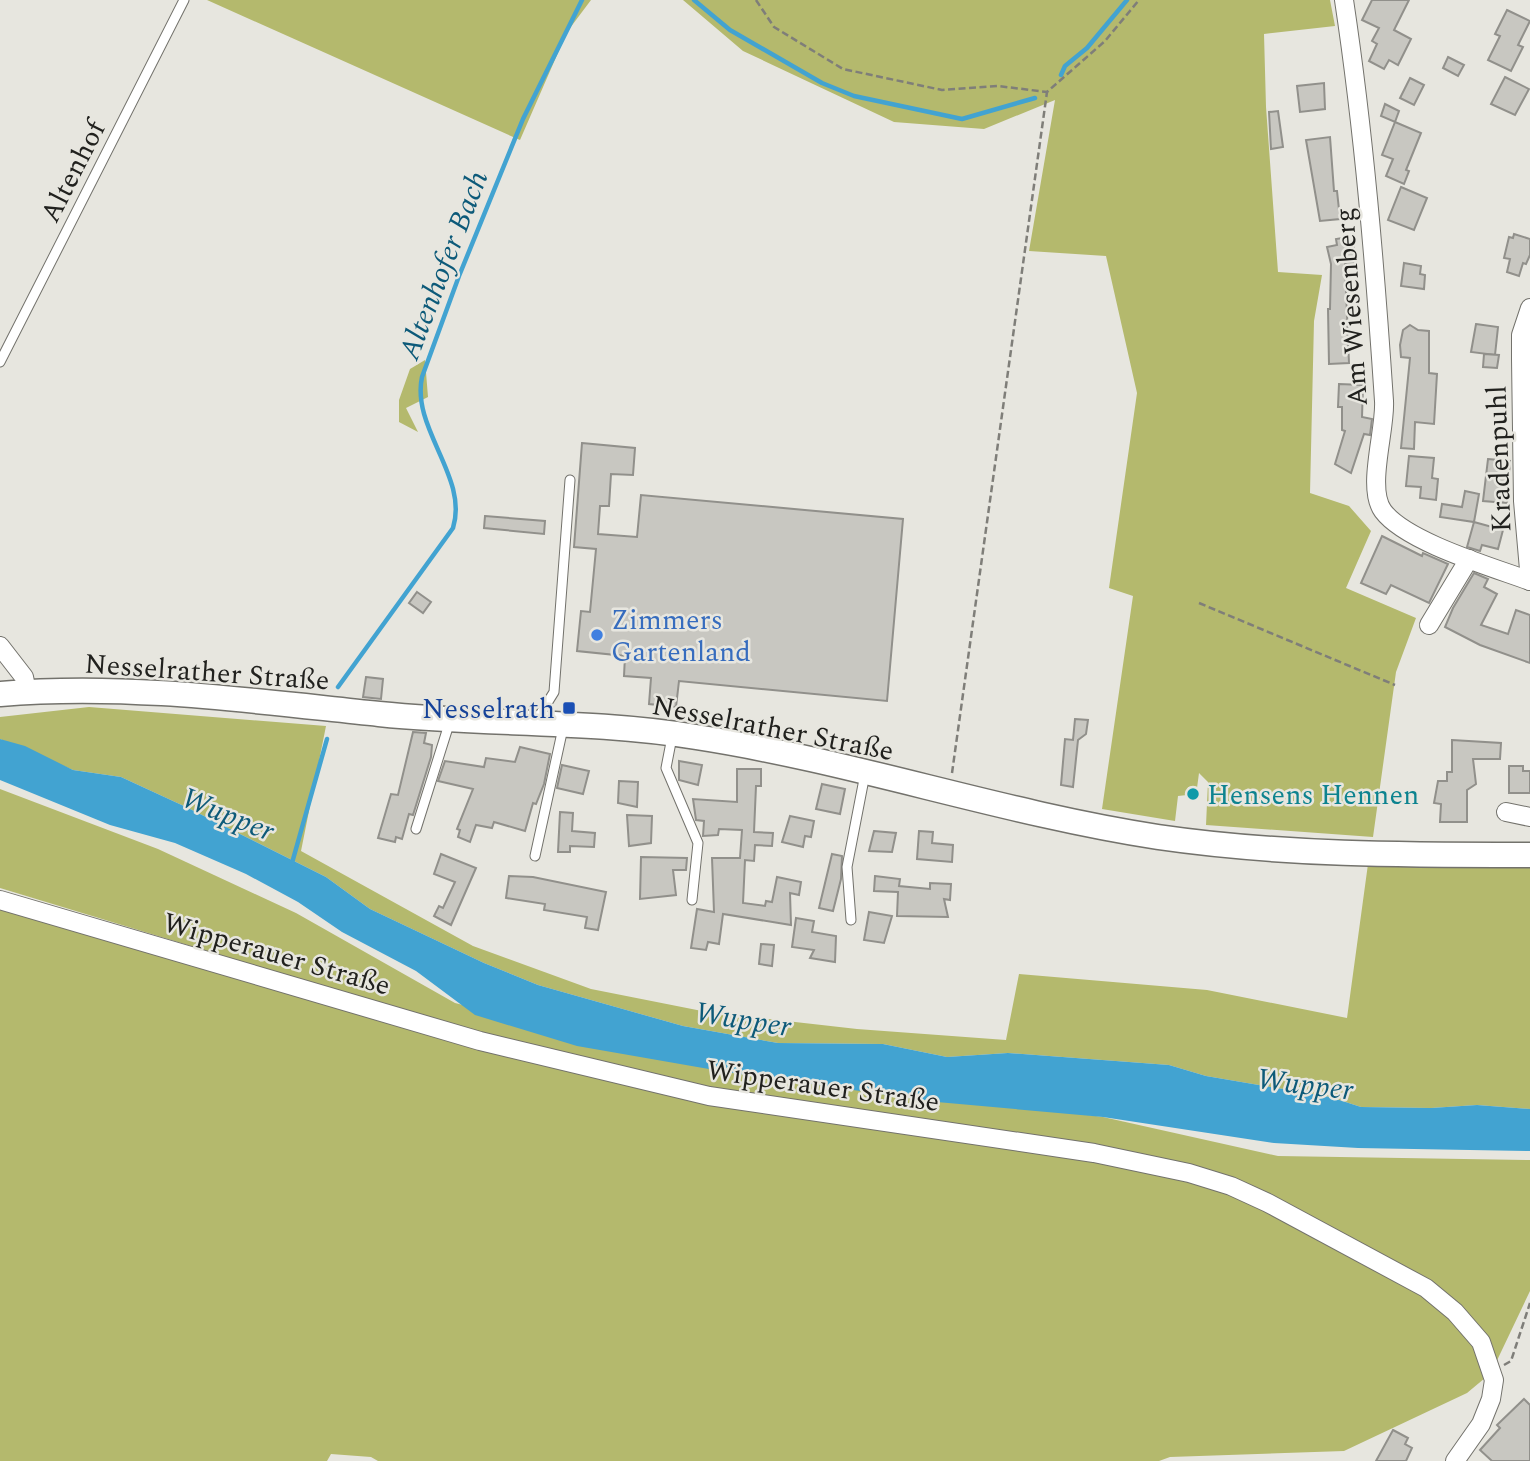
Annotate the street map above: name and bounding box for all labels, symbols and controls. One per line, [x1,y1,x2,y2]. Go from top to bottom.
street label: Altenhof [29,111,118,230]
water label: Altenhofer Bach [386,164,501,367]
street label: Am Wiesenberg [1323,206,1380,408]
street label: Kradenpuhl [1475,385,1524,533]
place label: Zimmers Gartenland [611,599,751,674]
marker: Zimmers Gartenland [589,627,605,643]
street label: Nesselrather Straße [83,642,331,703]
street label: Nesselrather Straße [648,684,897,773]
place label: Nesselrath [422,688,555,731]
marker: Nesselrath [561,700,577,716]
place label: Hensens Hennen [1207,774,1419,817]
water label: Wupper [174,775,282,855]
marker: Hensens Hennen [1185,786,1201,802]
street label: Wipperauer Straße [158,901,395,1007]
water label: Wupper [691,990,795,1050]
street label: Wipperauer Straße [704,1049,942,1124]
water label: Wupper [1254,1056,1357,1114]

